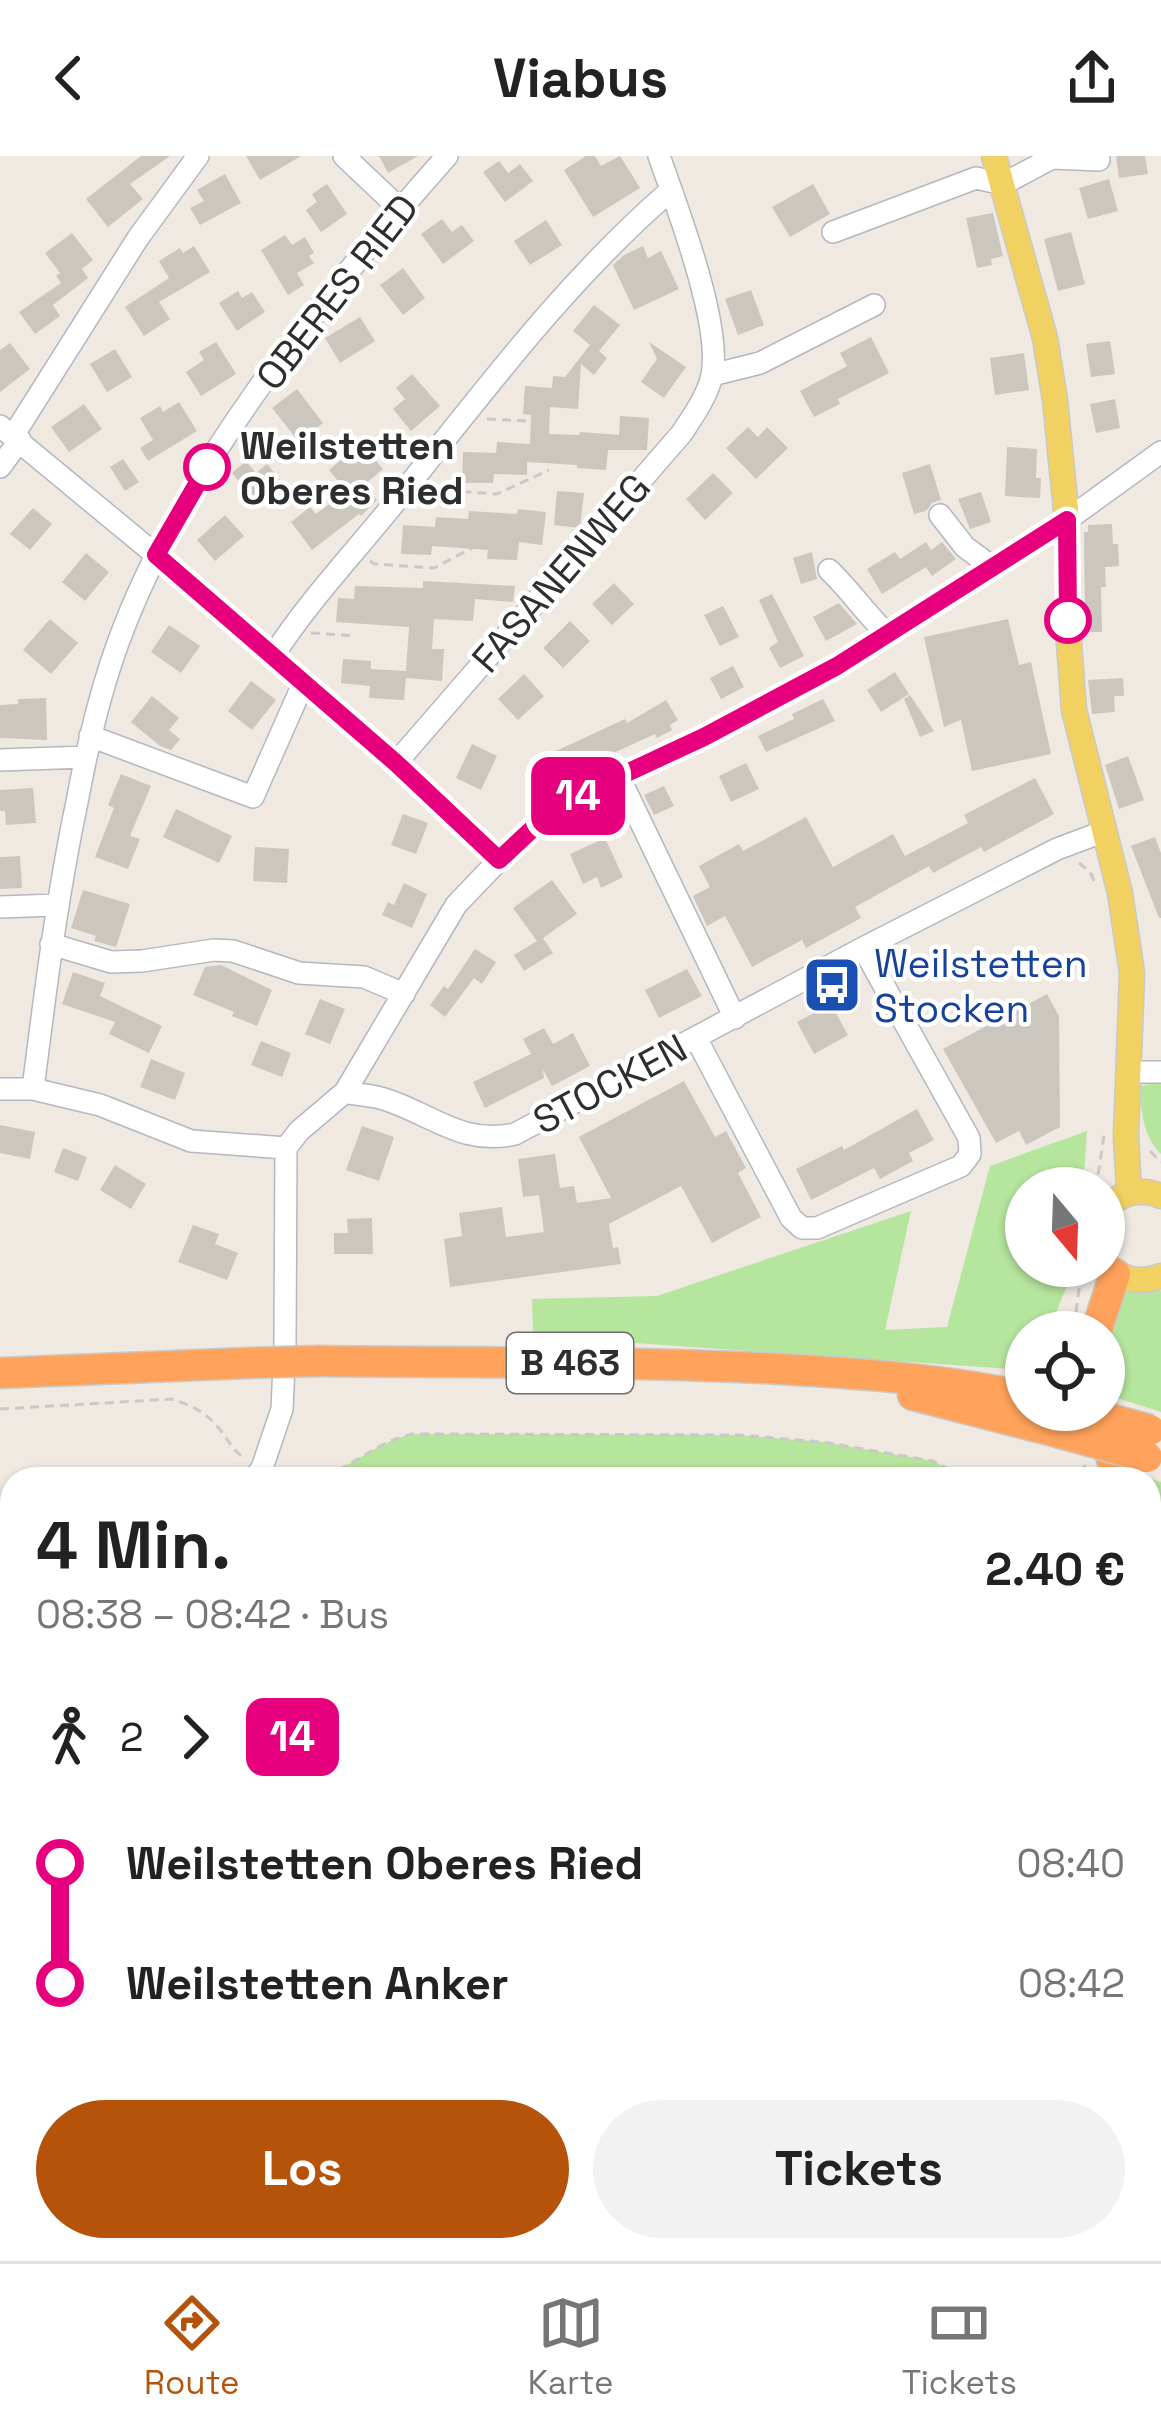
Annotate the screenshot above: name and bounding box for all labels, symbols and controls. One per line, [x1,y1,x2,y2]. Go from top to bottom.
text: Viabus [493,44,668,113]
icon: back [36,45,102,111]
icon: share [1059,45,1125,111]
street label: OBERES RIED [245,184,429,400]
place label: Weilstetten Oberes Ried [240,421,464,515]
marker: Weilstetten Oberes Ried [185,445,229,489]
street label: FASANENWEG [461,463,661,683]
unlabelled marker [1046,598,1090,642]
line badge: 14 [524,757,632,835]
text: 14 [555,769,601,822]
place label: Weilstetten Stocken [874,939,1088,1033]
bus stop icon: Weilstetten Stocken [801,954,863,1016]
street label: STOCKEN [525,1023,695,1145]
north arrow [1005,1167,1125,1287]
map controls [1005,1167,1125,1431]
button: locate [1005,1311,1125,1431]
road number: B 463 [507,1333,633,1393]
text: 4 Min. [36,1503,231,1587]
text: 2.40 € [985,1541,1125,1598]
text: 08:38 – 08:42 · Bus [36,1590,389,1639]
icon: walk [36,1704,102,1770]
icon: forward [162,1704,228,1770]
text: 14 [270,1710,315,1763]
text: 2 [120,1713,144,1762]
text: Weilstetten Oberes Ried [126,1835,643,1892]
text: 08:40 [1016,1839,1125,1888]
text: Weilstetten Anker [126,1955,509,2012]
text: 08:42 [1018,1959,1125,2008]
button: Los [36,2100,569,2238]
button: Tickets [593,2100,1125,2238]
tab: Route [144,2290,240,2404]
tab: Karte [528,2290,613,2404]
tab: Tickets [902,2290,1017,2404]

